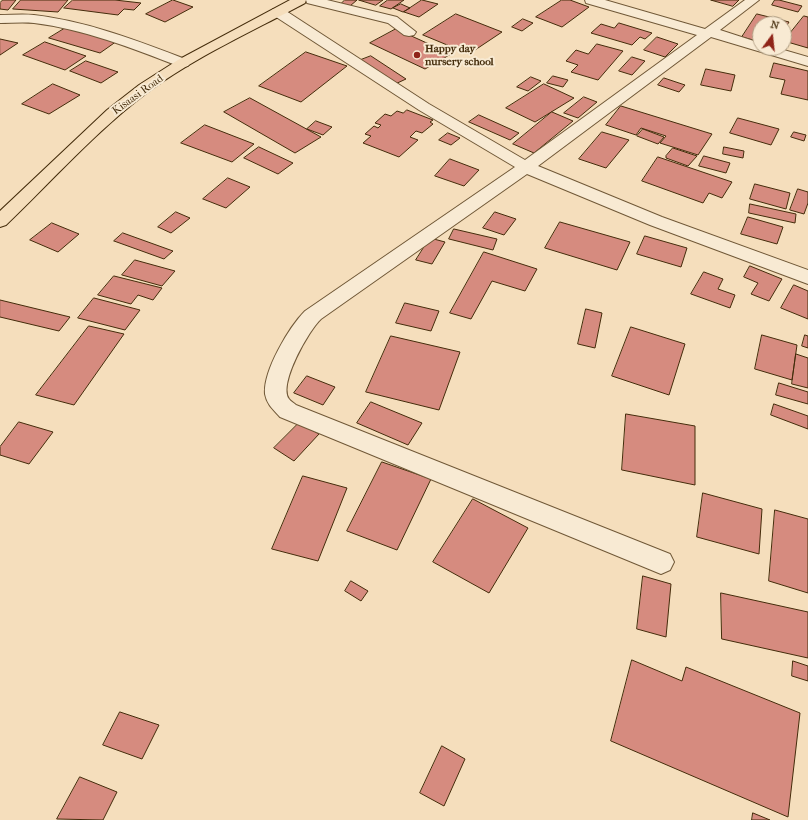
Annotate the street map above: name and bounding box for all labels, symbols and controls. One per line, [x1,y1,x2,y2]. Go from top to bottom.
north arrow [752,16,792,56]
text: N [769,18,781,32]
place label: Happy day nursery school [425,42,494,68]
marker: Happy day nursery school [412,50,422,60]
street label: Kisaasi Road [110,72,166,118]

